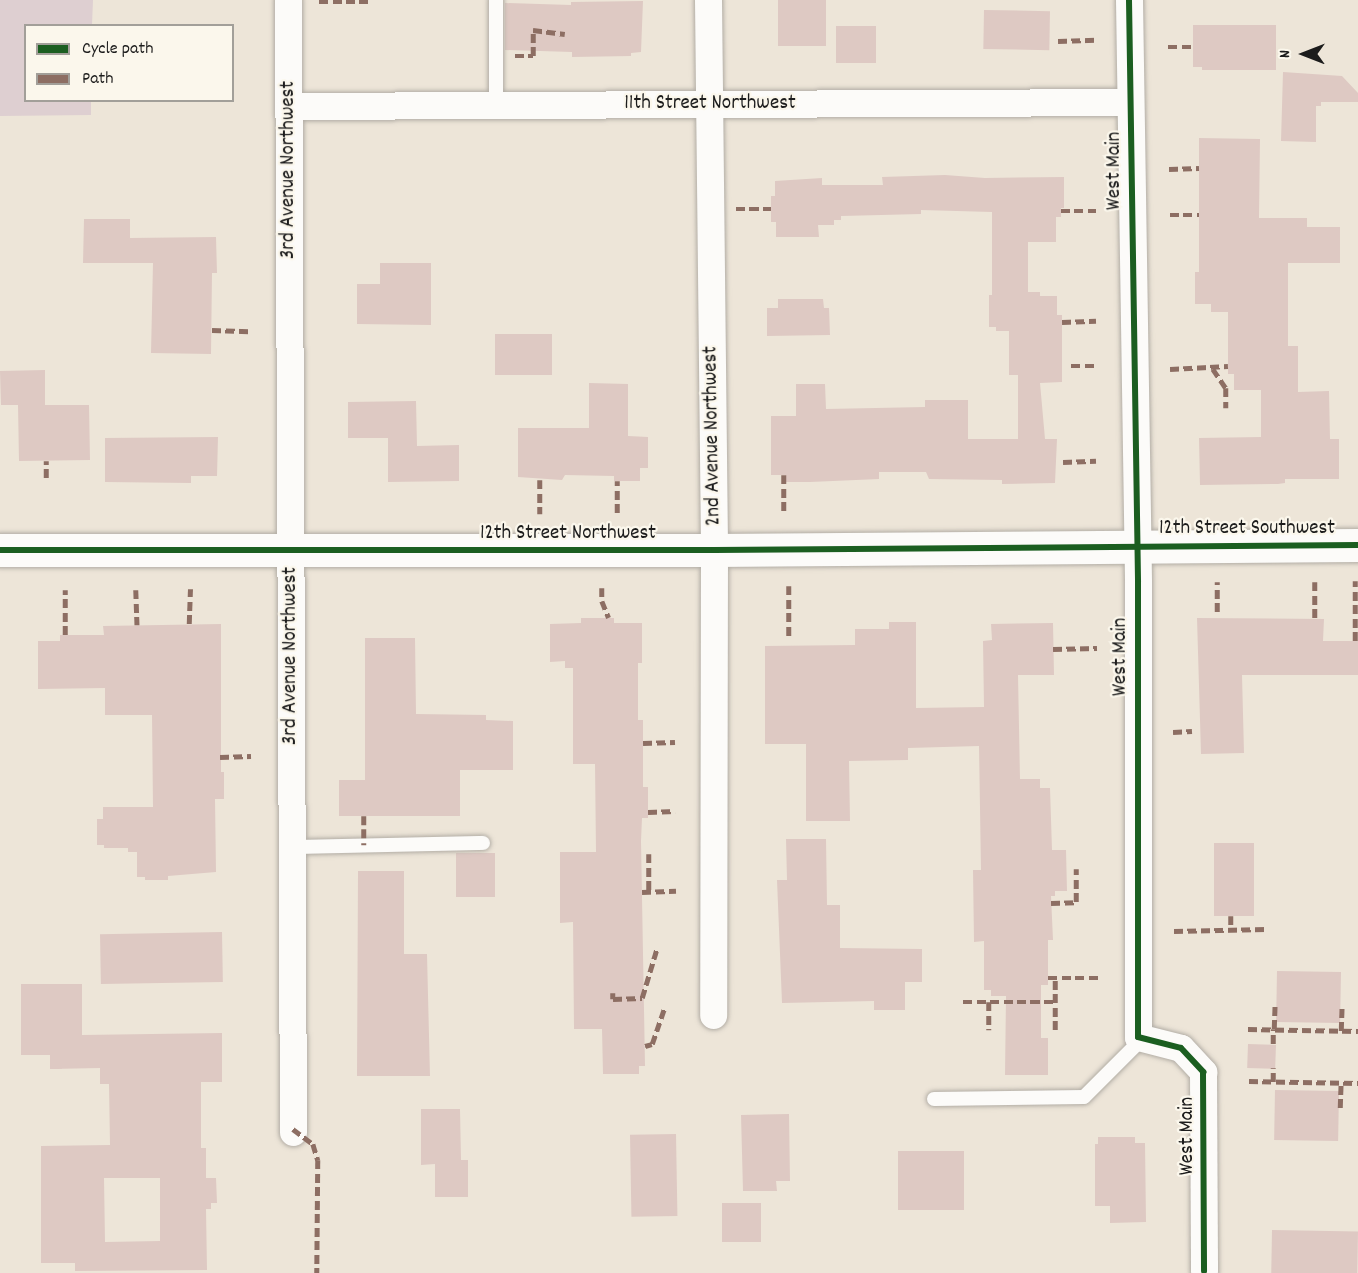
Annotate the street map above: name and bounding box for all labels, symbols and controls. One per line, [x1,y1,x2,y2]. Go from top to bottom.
legend [24,24,234,102]
north arrow [1274,24,1334,84]
text: Cycle path [82,37,153,62]
text: N [1274,50,1297,58]
text: Path [82,67,114,92]
street label: 3rd Avenue Northwest [276,81,302,259]
street label: 11th Street Northwest [624,91,796,117]
street label: West Main [1102,132,1128,210]
street label: 2nd Avenue Northwest [699,346,727,526]
street label: 12th Street Southwest [1159,516,1335,542]
street label: 12th Street Northwest [480,521,656,547]
street label: 3rd Avenue Northwest [278,567,304,745]
street label: West Main [1108,618,1134,696]
street label: West Main [1175,1097,1201,1175]

